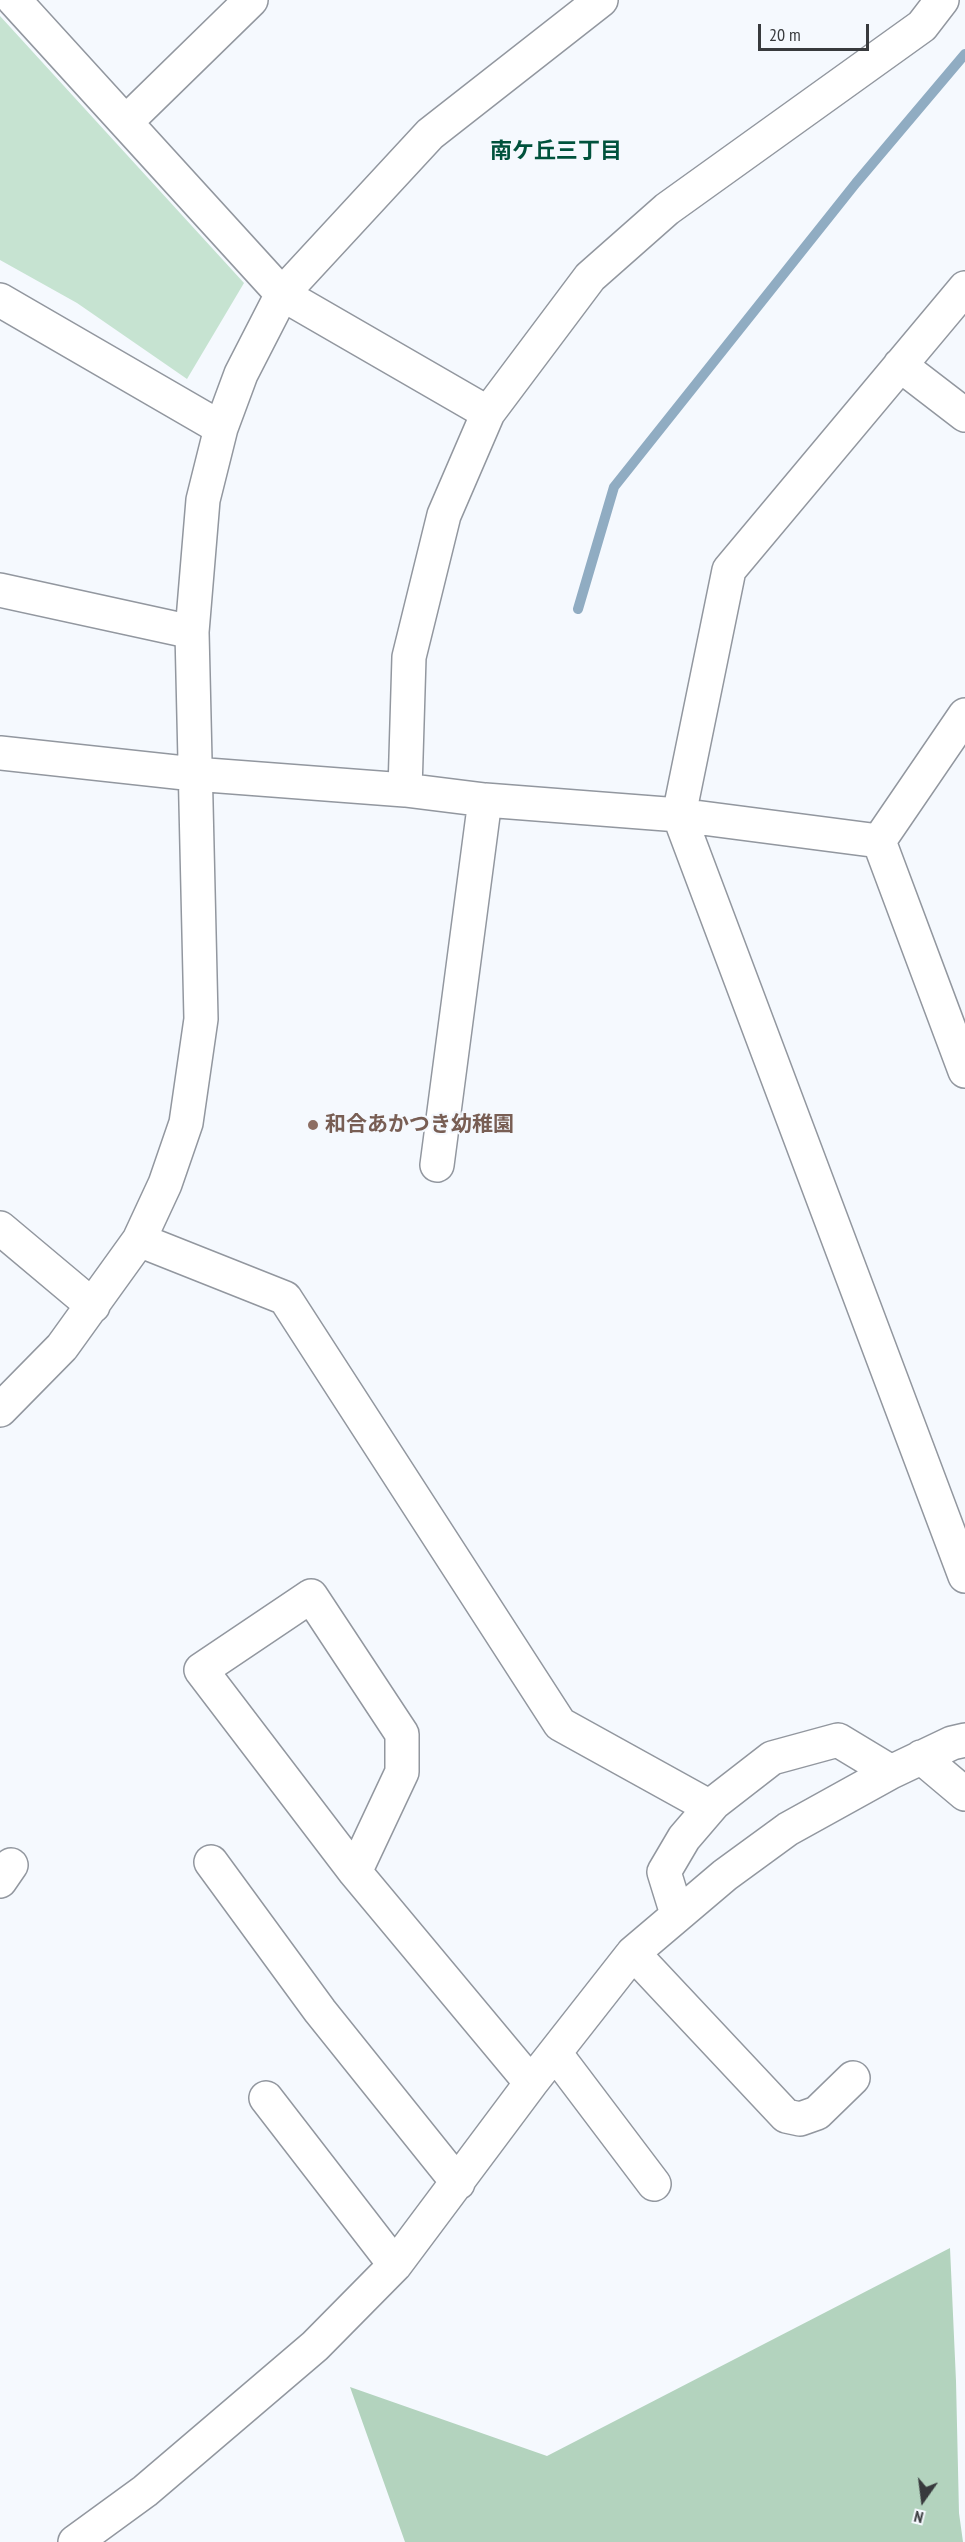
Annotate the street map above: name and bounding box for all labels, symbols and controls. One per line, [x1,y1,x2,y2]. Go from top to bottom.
scale bar [761,12,872,50]
text: 20 m [769,23,801,46]
district label: 南ケ丘三丁目 [490,139,622,165]
place label: 和合あかつき幼稚園 [325,1112,514,1138]
marker: 和合あかつき幼稚園 [306,1118,320,1132]
north arrow [893,2470,953,2530]
text: N [912,2507,925,2528]

